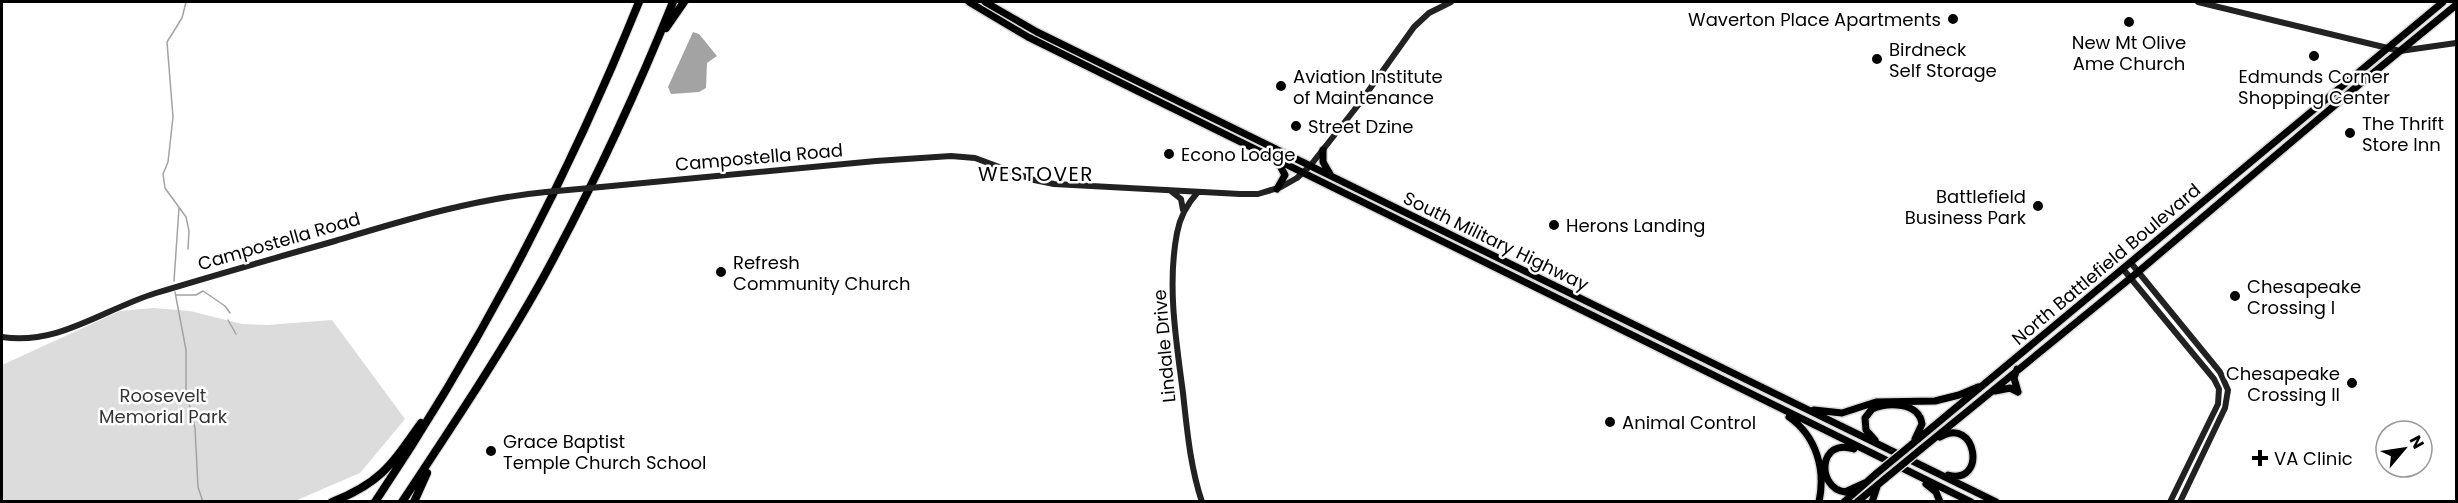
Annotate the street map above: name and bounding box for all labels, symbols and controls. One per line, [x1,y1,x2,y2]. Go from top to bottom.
place label: Waverton Place Apartments [1688,7,1941,32]
marker: Waverton Place Apartments [1946,12,1960,26]
marker: New Mt Olive Ame Church [2122,15,2136,29]
place label: New Mt Olive Ame Church [2072,30,2186,76]
place label: Birdneck Self Storage [1889,37,1997,83]
marker: Edmunds Corner Shopping Center [2307,49,2321,63]
marker: Birdneck Self Storage [1870,52,1884,66]
place label: Aviation Institute of Maintenance [1293,64,1443,110]
place label: Edmunds Corner Shopping Center [2238,64,2390,110]
marker: Aviation Institute of Maintenance [1274,79,1288,93]
place label: The Thrift Store Inn [2362,111,2444,157]
place label: Street Dzine [1308,114,1414,139]
marker: Street Dzine [1289,119,1303,133]
marker: The Thrift Store Inn [2343,126,2357,140]
street label: Campostella Road [674,137,844,177]
place label: Econo Lodge [1181,142,1295,167]
marker: Econo Lodge [1162,147,1176,161]
district label: WESTOVER [978,160,1094,188]
street label: North Battlefield Boulevard [2006,177,2206,351]
place label: Battlefield Business Park [1905,184,2027,230]
street label: South Military Highway [1399,185,1593,297]
marker: Battlefield Business Park [2031,199,2045,213]
street label: Campostella Road [195,206,363,276]
place label: Herons Landing [1566,213,1705,238]
marker: Herons Landing [1547,218,1561,232]
place label: Refresh Community Church [733,250,911,296]
marker: Refresh Community Church [714,265,728,279]
place label: Chesapeake Crossing I [2247,274,2361,320]
street label: Lindale Drive [1147,288,1181,404]
marker: Chesapeake Crossing I [2228,289,2242,303]
place label: Chesapeake Crossing II [2226,361,2340,407]
marker: Chesapeake Crossing II [2345,376,2359,390]
park label: Roosevelt Memorial Park [99,383,228,429]
place label: Animal Control [1622,410,1756,435]
marker: Animal Control [1603,415,1617,429]
north arrow [2374,419,2434,479]
place label: Grace Baptist Temple Church School [503,429,706,475]
text: N [2404,431,2430,453]
marker: Grace Baptist Temple Church School [484,444,498,458]
place label: VA Clinic [2274,446,2353,471]
marker: VA Clinic [2251,449,2269,467]

